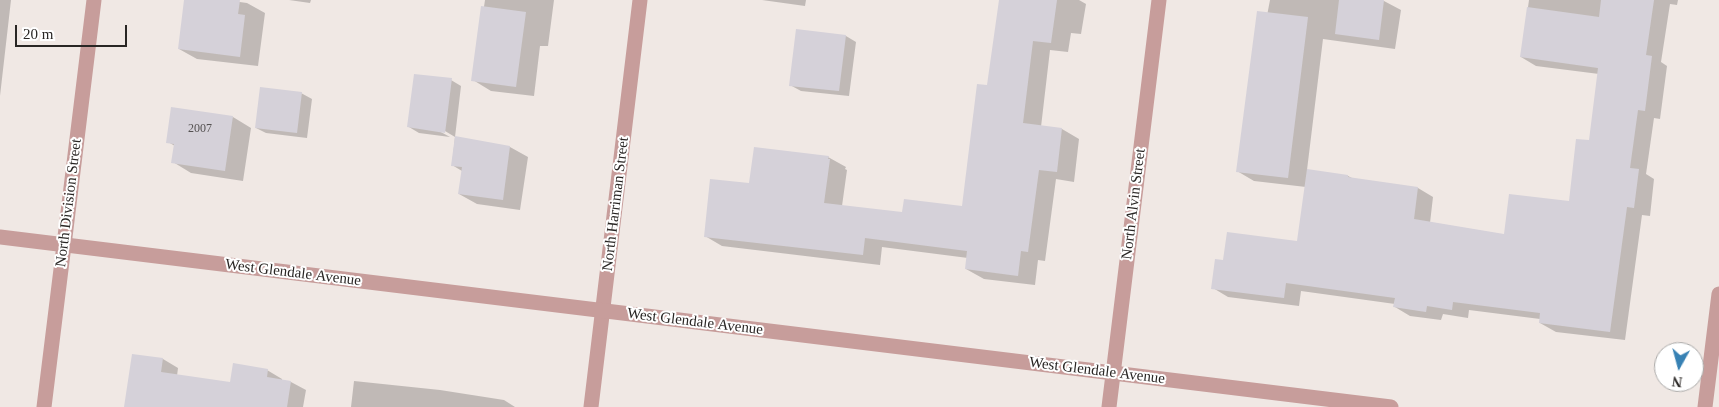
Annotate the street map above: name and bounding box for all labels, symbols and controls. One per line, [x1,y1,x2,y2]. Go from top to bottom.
scale bar [18,15,130,47]
text: 20 m [23,26,53,42]
house number: 2007 [188,122,212,136]
street label: North Harriman Street [599,136,633,272]
street label: North Division Street [52,138,86,268]
street label: North Alvin Street [1118,147,1150,261]
street label: West Glendale Avenue [224,256,362,290]
street label: West Glendale Avenue [626,305,764,339]
north arrow [1654,342,1704,392]
street label: West Glendale Avenue [1028,354,1166,388]
text: N [1671,373,1683,389]

